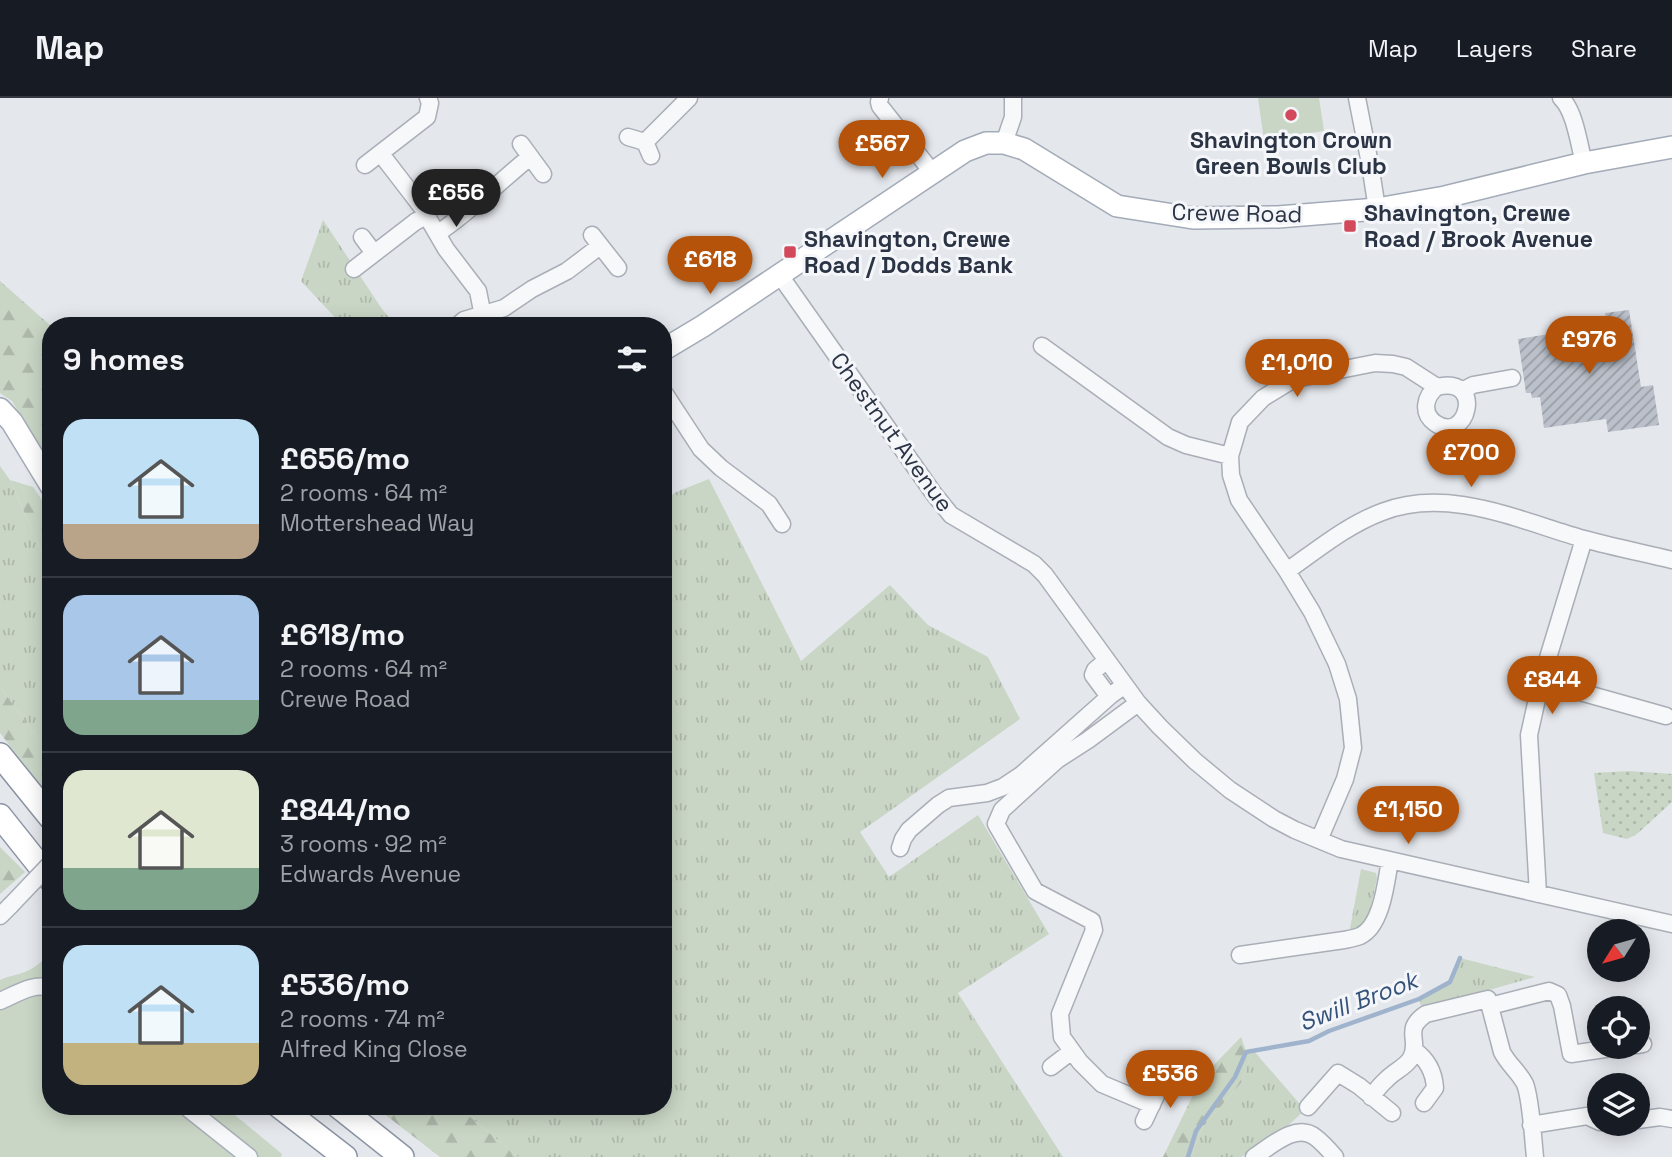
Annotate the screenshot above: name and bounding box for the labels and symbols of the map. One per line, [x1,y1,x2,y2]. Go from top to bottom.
marker: Shavington Crown Green Bowls Club [1283,107,1299,123]
pin: £567 [841,120,923,180]
place label: Shavington Crown Green Bowls Club [1190,125,1392,181]
pin: £656 [415,170,497,229]
street label: Crewe Road [1171,197,1303,229]
place label: Shavington, Crewe Road / Brook Avenue [1364,198,1593,254]
marker: Shavington, Crewe Road / Brook Avenue [1342,218,1358,234]
place label: Shavington, Crewe Road / Dodds Bank [804,224,1013,280]
pin: £618 [669,236,751,296]
marker: Shavington, Crewe Road / Dodds Bank [782,244,798,260]
pin: £976 [1548,316,1630,376]
pin: £1,010 [1240,340,1354,399]
street label: Chestnut Avenue [824,346,960,518]
pin: £700 [1430,430,1512,489]
pin: £844 [1511,656,1593,716]
pin: £1,150 [1351,786,1465,846]
north arrow [1587,919,1650,982]
water label: Swill Brook [1294,963,1425,1038]
pin: £536 [1129,1051,1211,1110]

